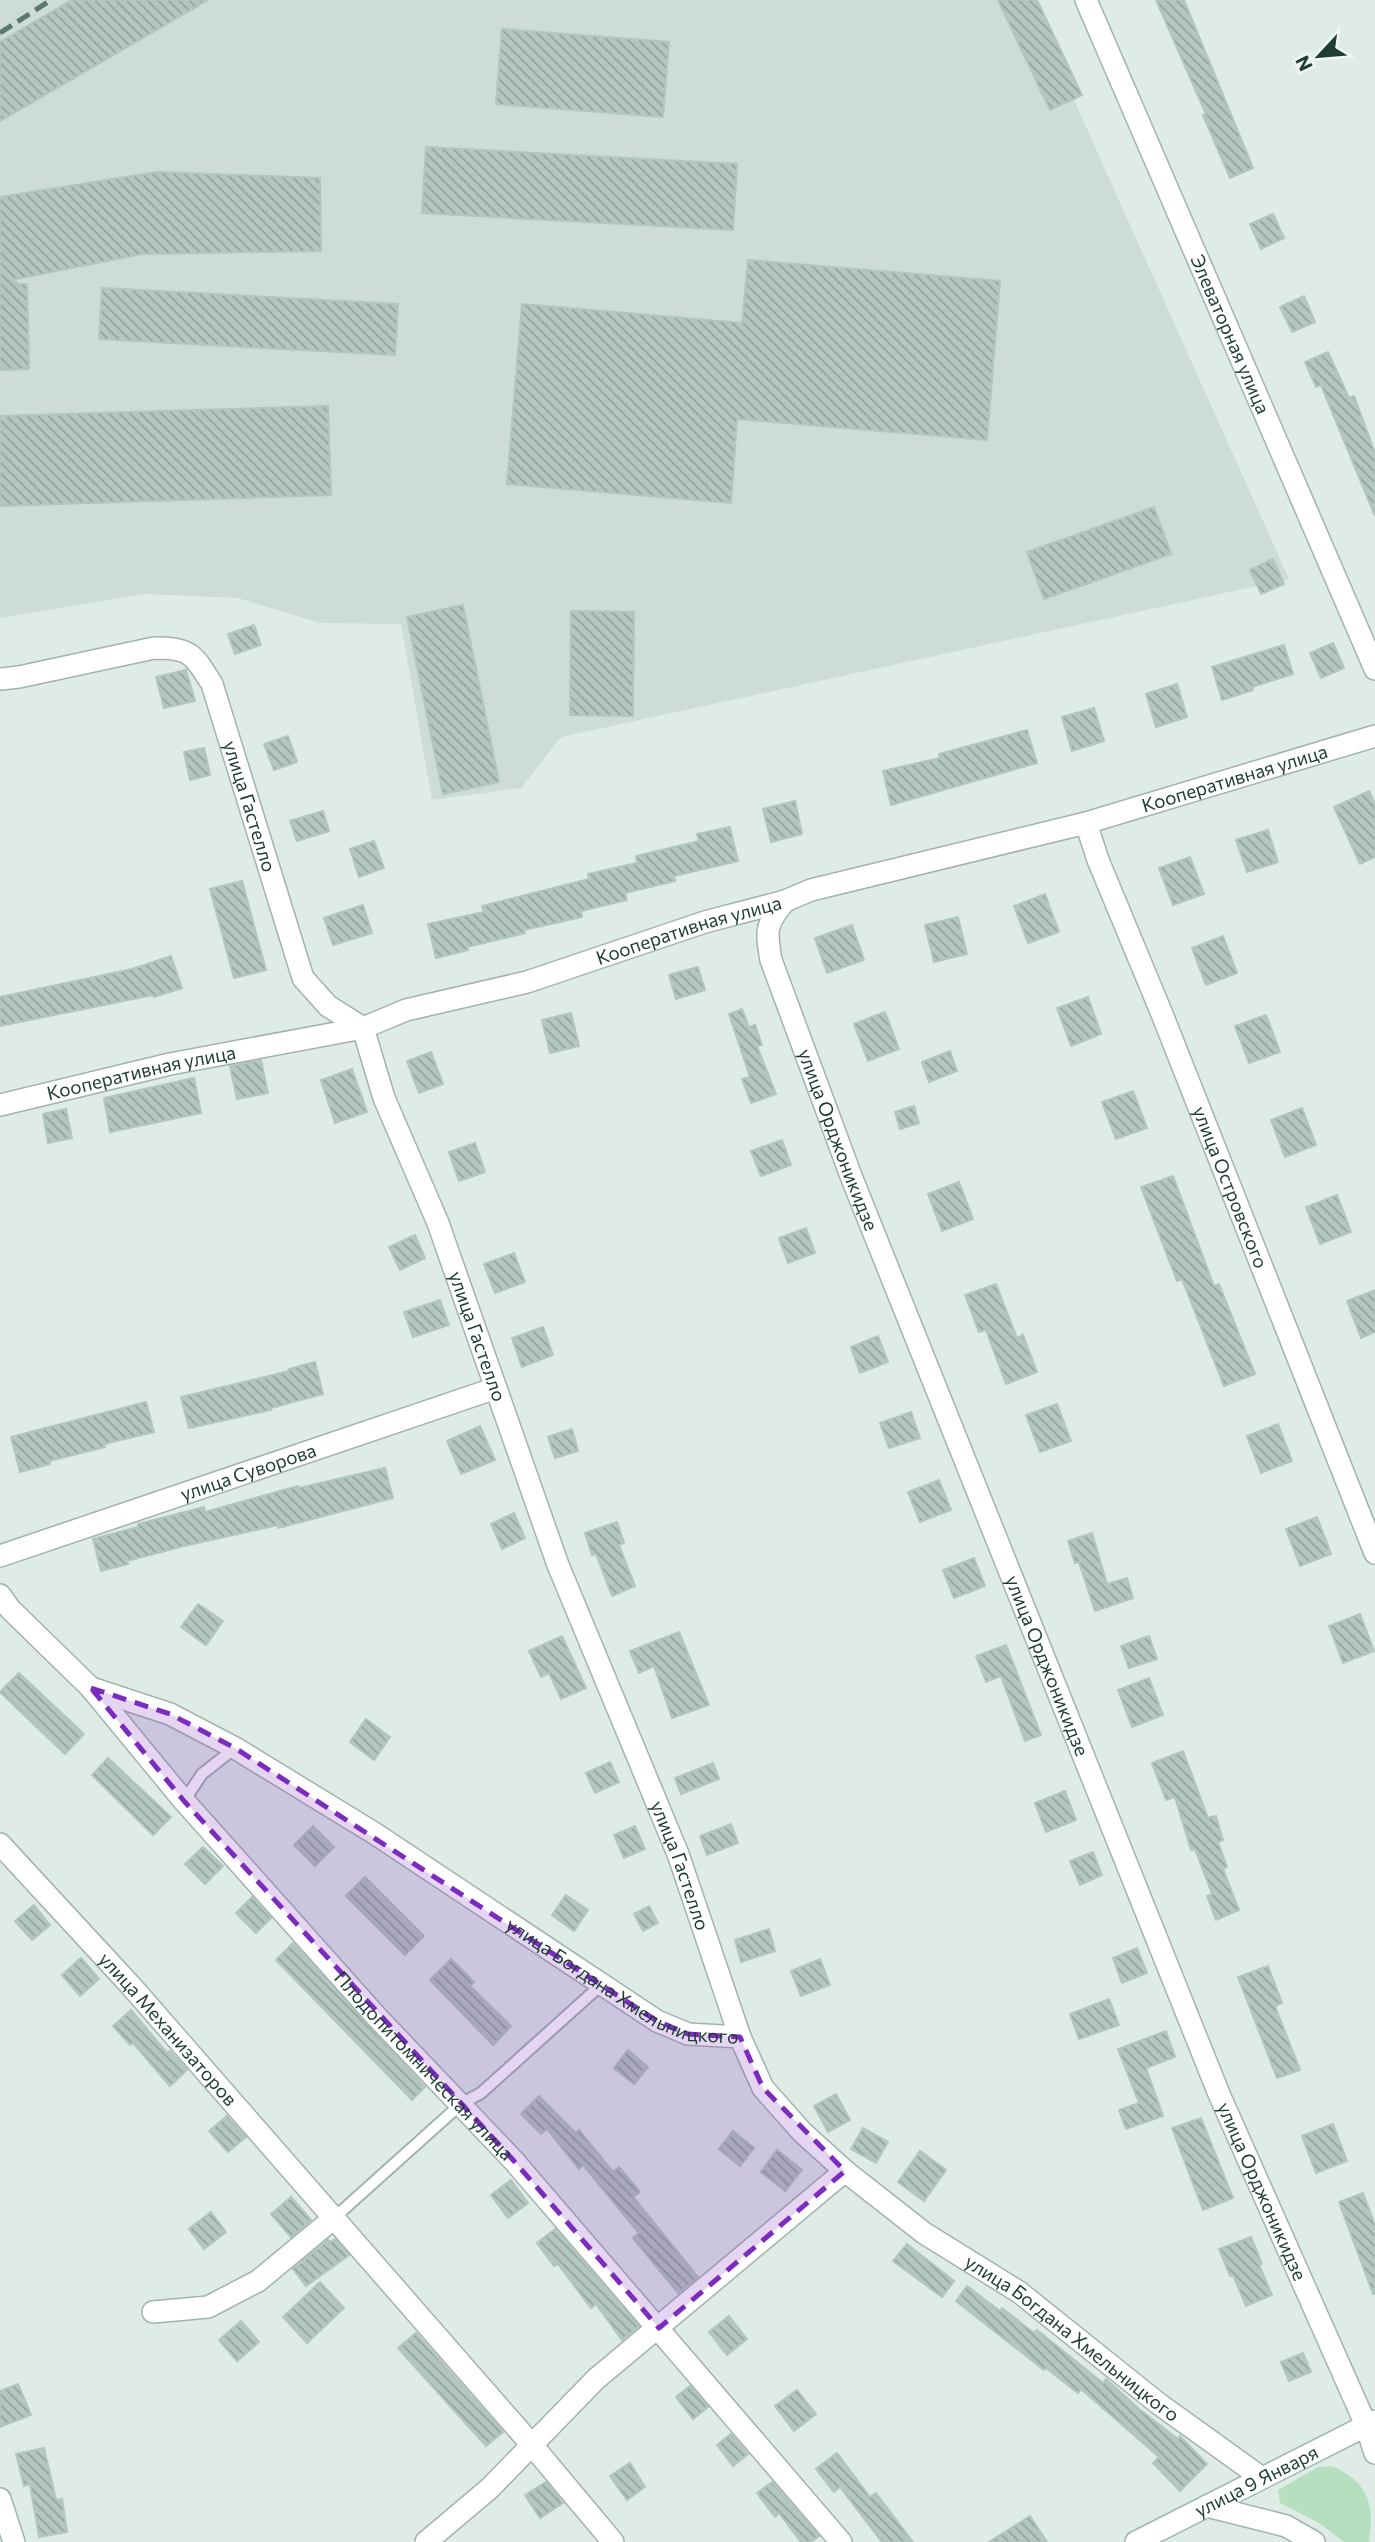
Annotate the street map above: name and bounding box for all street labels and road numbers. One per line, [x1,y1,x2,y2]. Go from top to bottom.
street label: Элеваторная улица [1186,251,1275,417]
street label: улица Гастелло [219,738,281,875]
street label: Кооперативная улица [1139,739,1330,817]
street label: Кооперативная улица [593,890,784,969]
street label: Кооперативная улица [44,1040,237,1104]
street label: улица Орджоникидзе [794,1045,884,1234]
street label: улица Островского [1189,1103,1273,1271]
street label: улица Гастелло [445,1268,512,1404]
street label: улица Суворова [177,1438,319,1505]
street label: улица Орджоникидзе [1001,1572,1094,1759]
street label: улица Гастелло [646,1797,715,1933]
street label: улица Богдана Хмельницкого [502,1912,739,2048]
street label: улица Механизаторов [95,1947,242,2110]
street label: Плодопитомническая улица [330,1966,519,2165]
street label: улица Орджоникидзе [1213,2098,1312,2284]
street label: улица Богдана Хмельницкого [961,2249,1184,2426]
street label: улица 9 Января [1191,2440,1322,2521]

